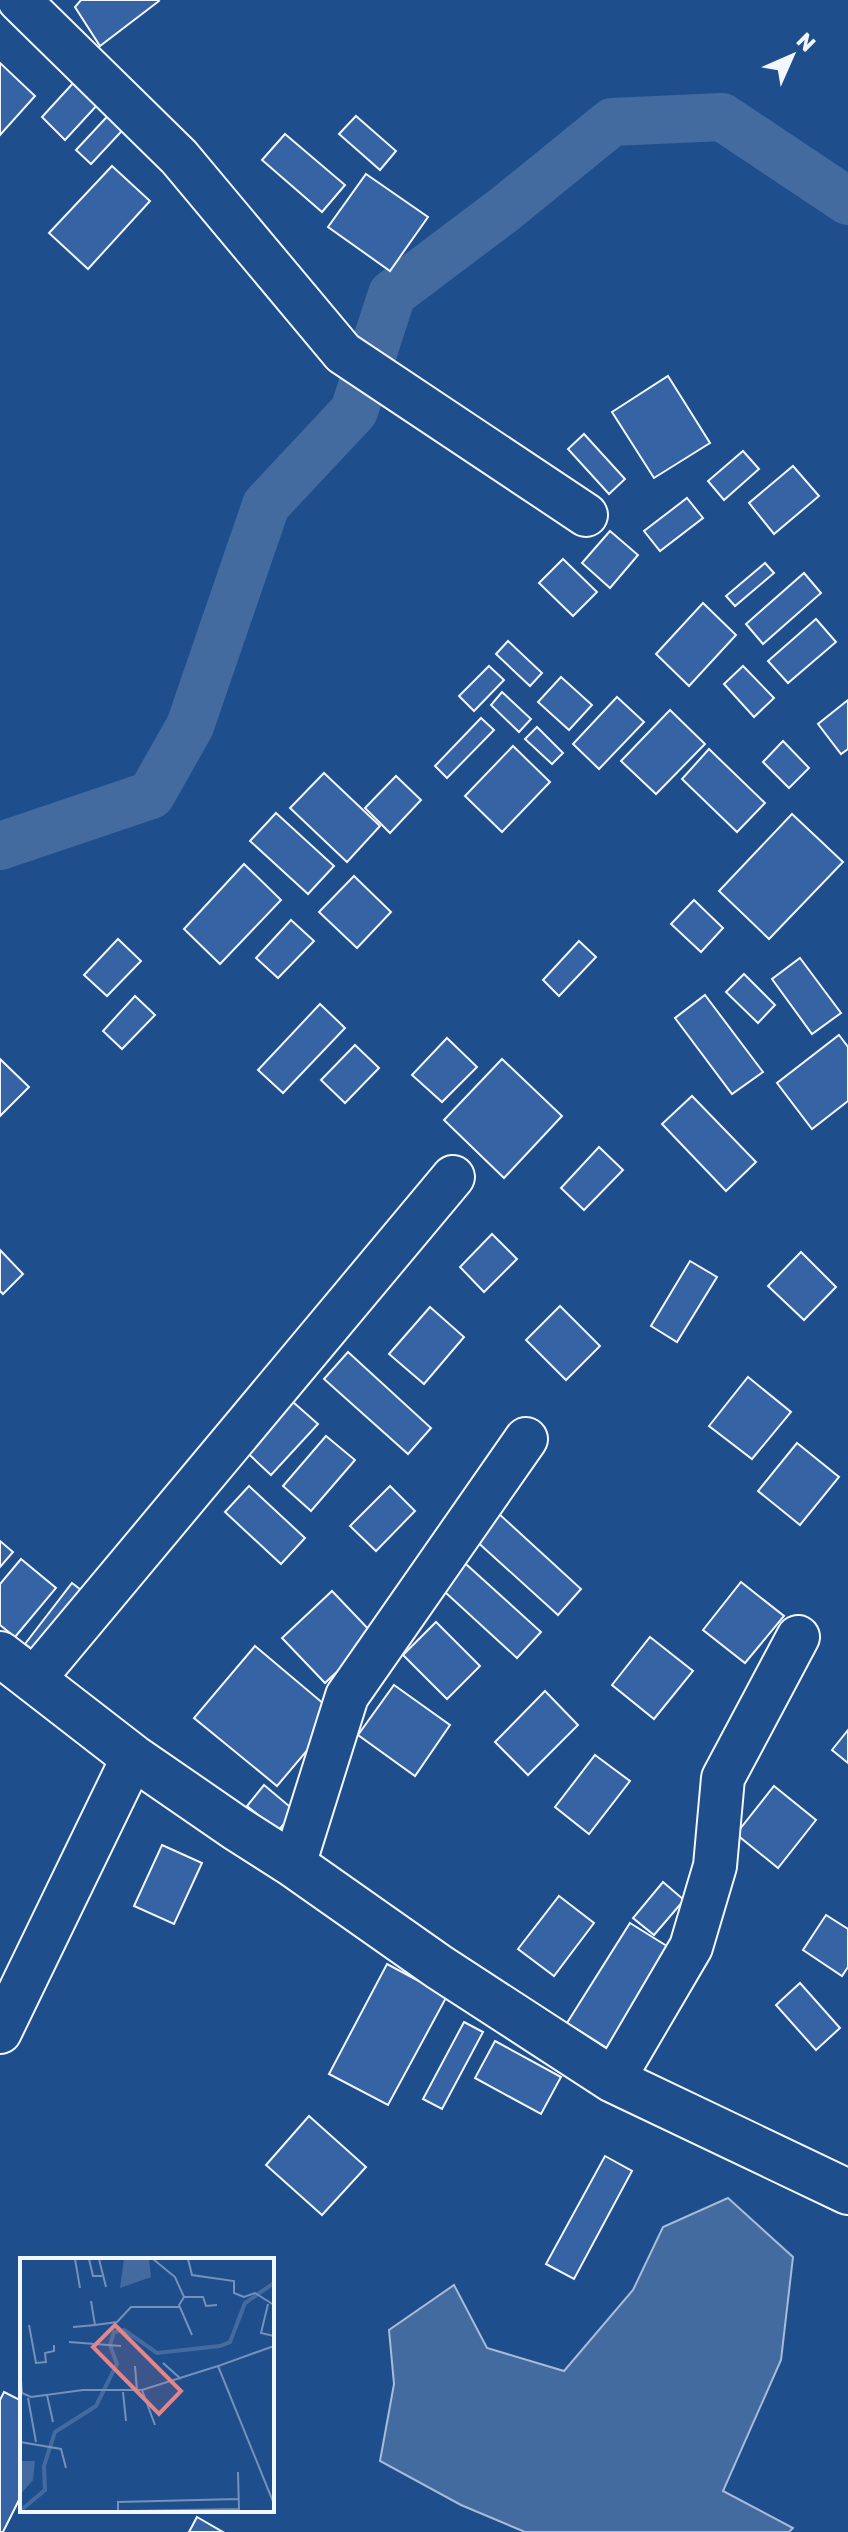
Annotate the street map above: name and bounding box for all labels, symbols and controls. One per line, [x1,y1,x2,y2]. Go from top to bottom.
north arrow [752,16,832,96]
text: N [791,27,821,57]
inset map [20,2258,274,2512]

